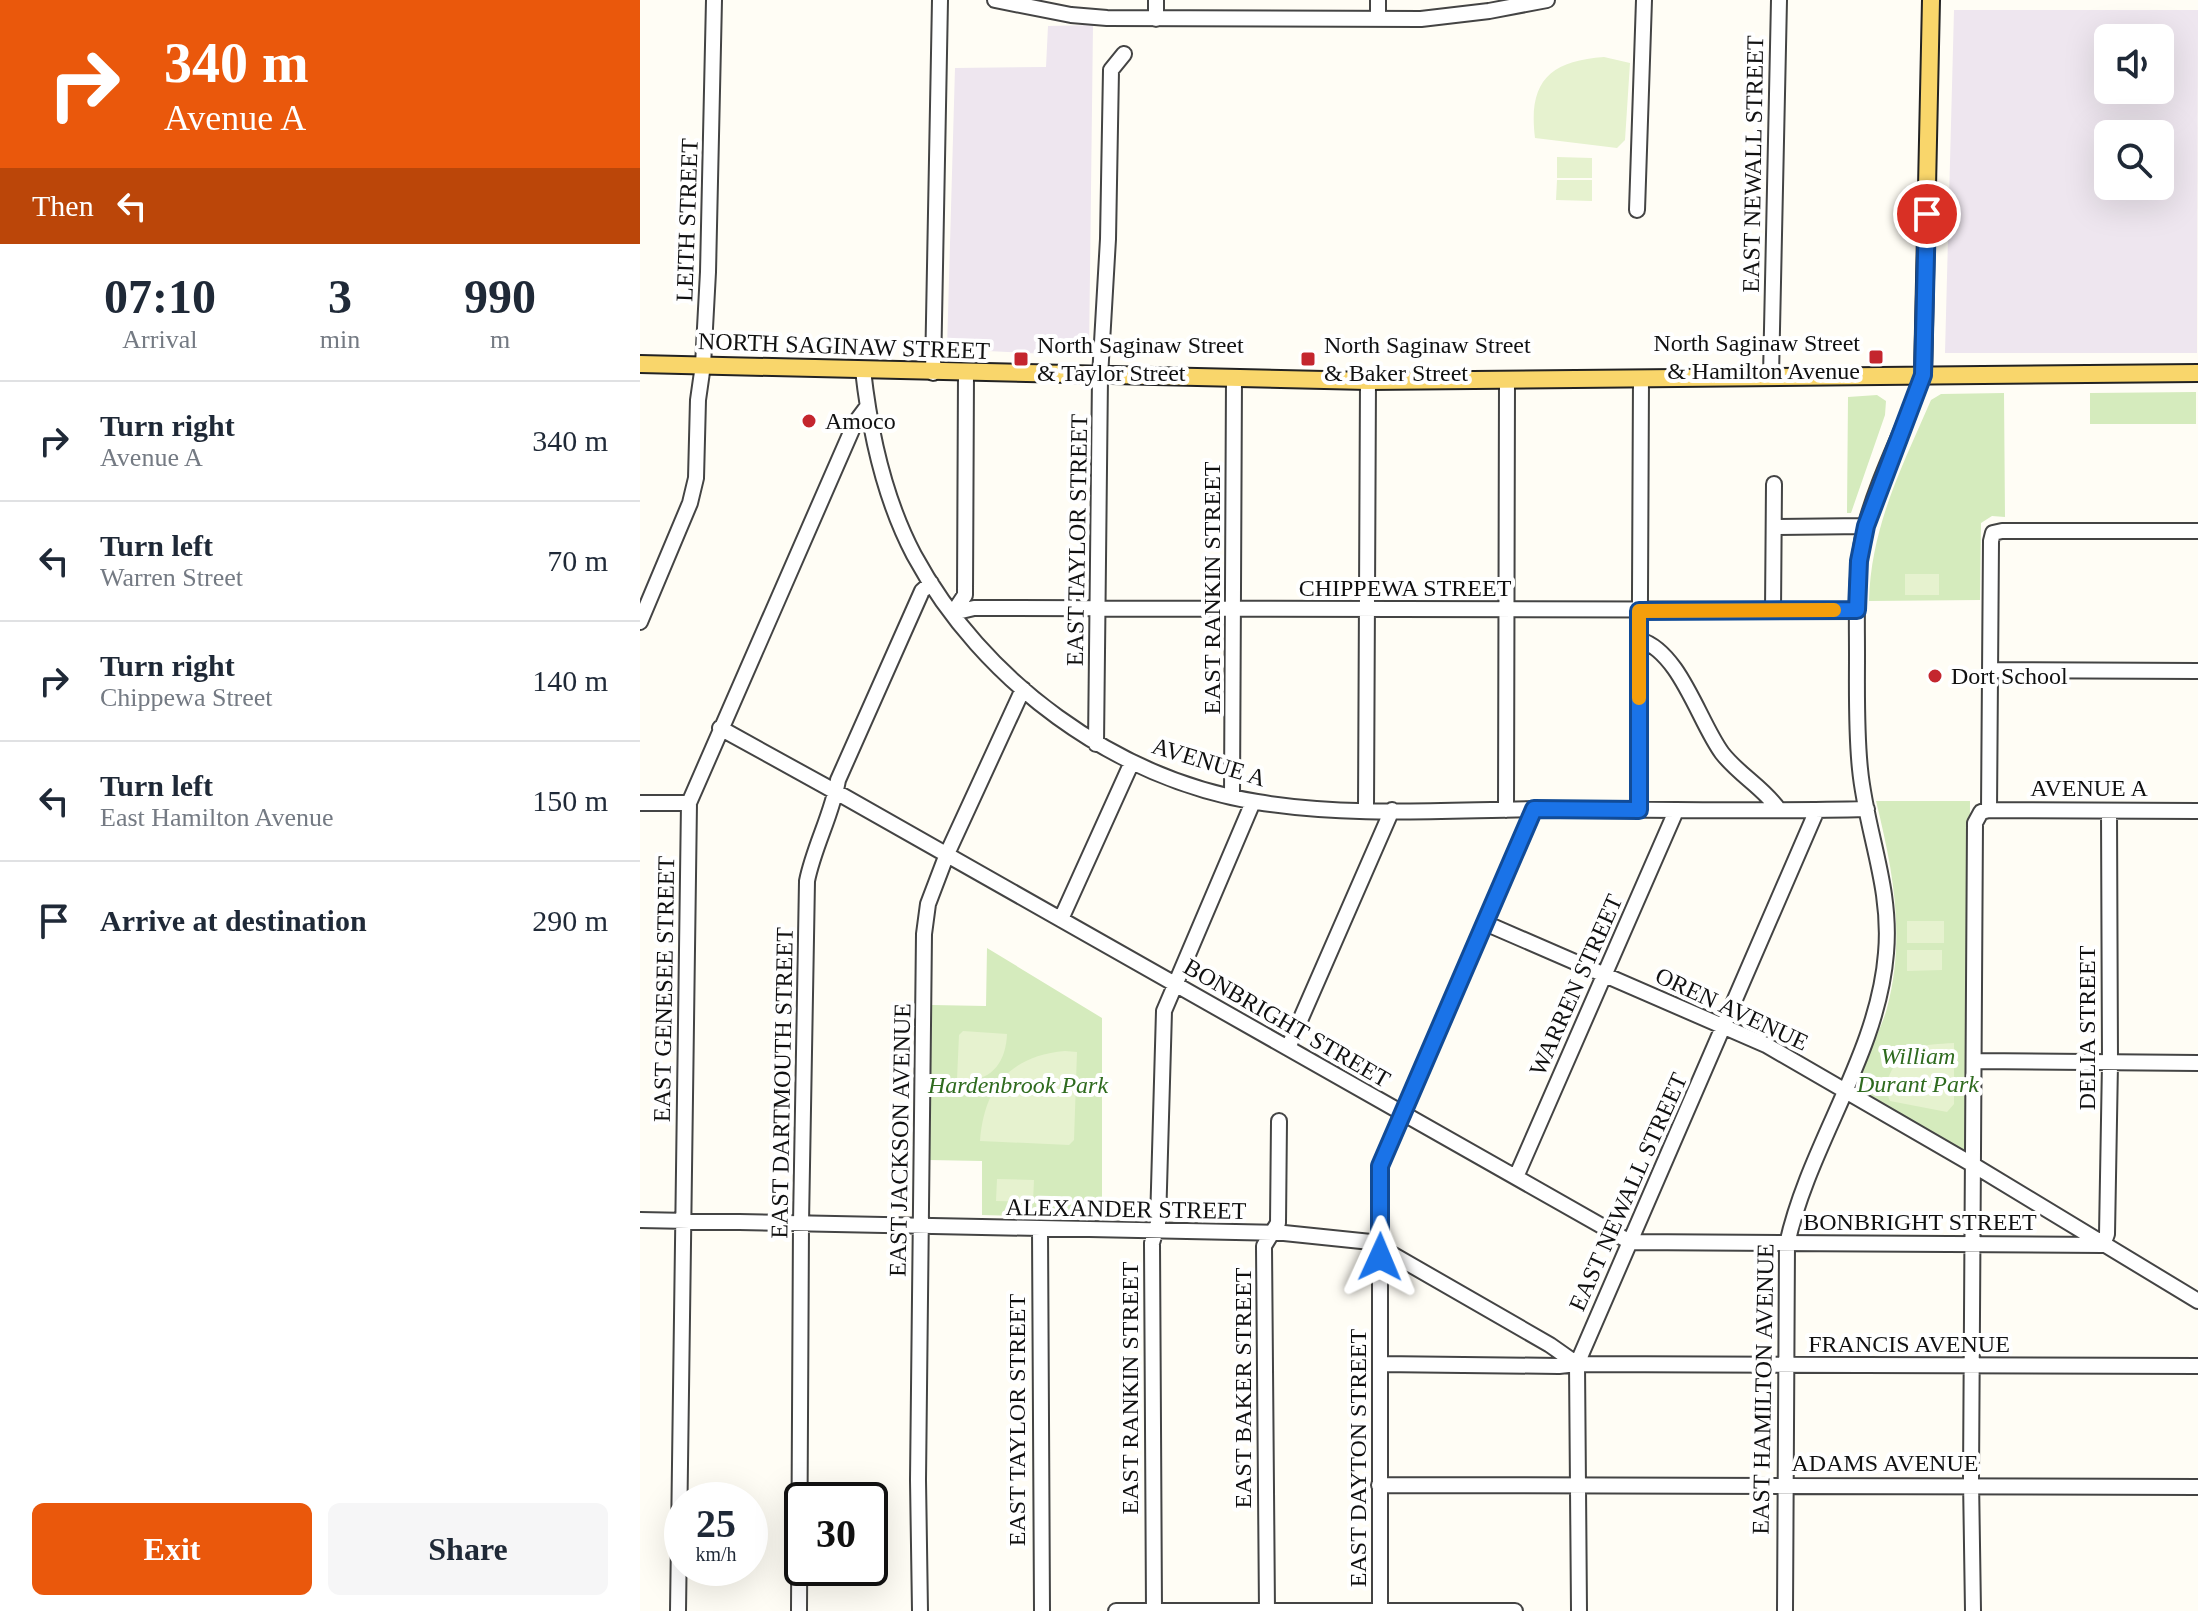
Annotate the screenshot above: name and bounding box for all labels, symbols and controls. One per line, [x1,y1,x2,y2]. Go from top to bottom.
map controls [2094,24,2174,200]
button: sound [2094,24,2174,104]
icon: right [32,32,136,136]
text: 340 m [164,32,309,94]
street label: EAST NEWALL STREET [1738,35,1768,293]
text: Avenue A [164,98,306,138]
button: search [2094,120,2174,200]
street label: LEITH STREET [671,138,703,302]
pin [1893,180,1961,248]
icon: left [110,184,154,228]
text: Then [32,189,94,222]
icon: arrive [1905,192,1949,236]
text: 07:10 [104,270,216,323]
text: 3 [328,270,352,323]
text: 990 [464,270,536,323]
text: Arrival [122,325,197,354]
text: min [320,325,360,354]
text: m [490,325,510,354]
street label: NORTH SAGINAW STREET [698,328,991,364]
place label: North Saginaw Street & Hamilton Avenue [1653,330,1860,384]
place label: North Saginaw Street & Taylor Street [1037,332,1244,386]
place label: North Saginaw Street & Baker Street [1324,332,1531,386]
marker: North Saginaw Street & Hamilton Avenue [1867,348,1885,366]
marker: North Saginaw Street & Taylor Street [1012,350,1030,368]
marker: North Saginaw Street & Baker Street [1299,350,1317,368]
place label: Amoco [825,408,896,434]
text: Turn right [100,409,235,442]
marker: Amoco [800,412,818,430]
street label: EAST TAYLOR STREET [1062,413,1092,666]
icon: right [32,419,76,463]
text: 340 m [532,424,608,457]
text: Avenue A [100,443,203,472]
street label: EAST RANKIN STREET [1199,461,1225,714]
text: Turn left [100,529,213,562]
icon: left [32,539,76,583]
text: 70 m [547,544,608,577]
text: Warren Street [100,563,243,592]
street label: CHIPPEWA STREET [1299,575,1512,601]
text: Turn right [100,649,235,682]
icon: right [32,659,76,703]
place label: Dort School [1951,663,2068,689]
text: 140 m [532,664,608,697]
marker: Dort School [1926,667,1944,685]
text: Chippewa Street [100,683,273,712]
street label: AVENUE A [1149,732,1270,792]
text: Turn left [100,769,213,802]
street label: AVENUE A [2030,775,2148,801]
icon: left [32,779,76,823]
text: 150 m [532,784,608,817]
text: East Hamilton Avenue [100,803,333,832]
street label: EAST GENESEE STREET [649,855,679,1122]
street label: WARREN STREET [1524,890,1628,1080]
icon: arrive [32,899,76,943]
text: Arrive at destination [100,904,367,937]
text: 290 m [532,904,608,937]
street label: EAST DARTMOUTH STREET [766,927,798,1239]
street label: DELIA STREET [2074,945,2100,1110]
street label: BONBRIGHT STREET [1179,953,1395,1093]
street label: OREN AVENUE [1651,962,1813,1056]
street label: EAST JACKSON AVENUE [885,1003,915,1277]
park label: William Durant Park [1856,1043,1979,1097]
street label: EAST NEWALL STREET [1564,1069,1692,1315]
park label: Hardenbrook Park [927,1072,1108,1098]
street label: ALEXANDER STREET [1005,1194,1247,1224]
street label: BONBRIGHT STREET [1803,1209,2037,1235]
position arrow [1338,1215,1422,1299]
street label: EAST HAMILTON AVENUE [1747,1243,1779,1535]
street label: EAST RANKIN STREET [1117,1261,1143,1514]
street label: EAST BAKER STREET [1230,1267,1256,1508]
street label: EAST TAYLOR STREET [1004,1293,1030,1546]
street label: EAST DAYTON STREET [1345,1329,1371,1587]
street label: FRANCIS AVENUE [1808,1331,2010,1357]
street label: ADAMS AVENUE [1792,1450,1978,1476]
speed limit sign: 30 [784,1482,888,1586]
text: 25 [696,1501,736,1546]
button: Exit [32,1503,312,1595]
button: Share [328,1503,608,1595]
text: km/h [695,1543,737,1565]

